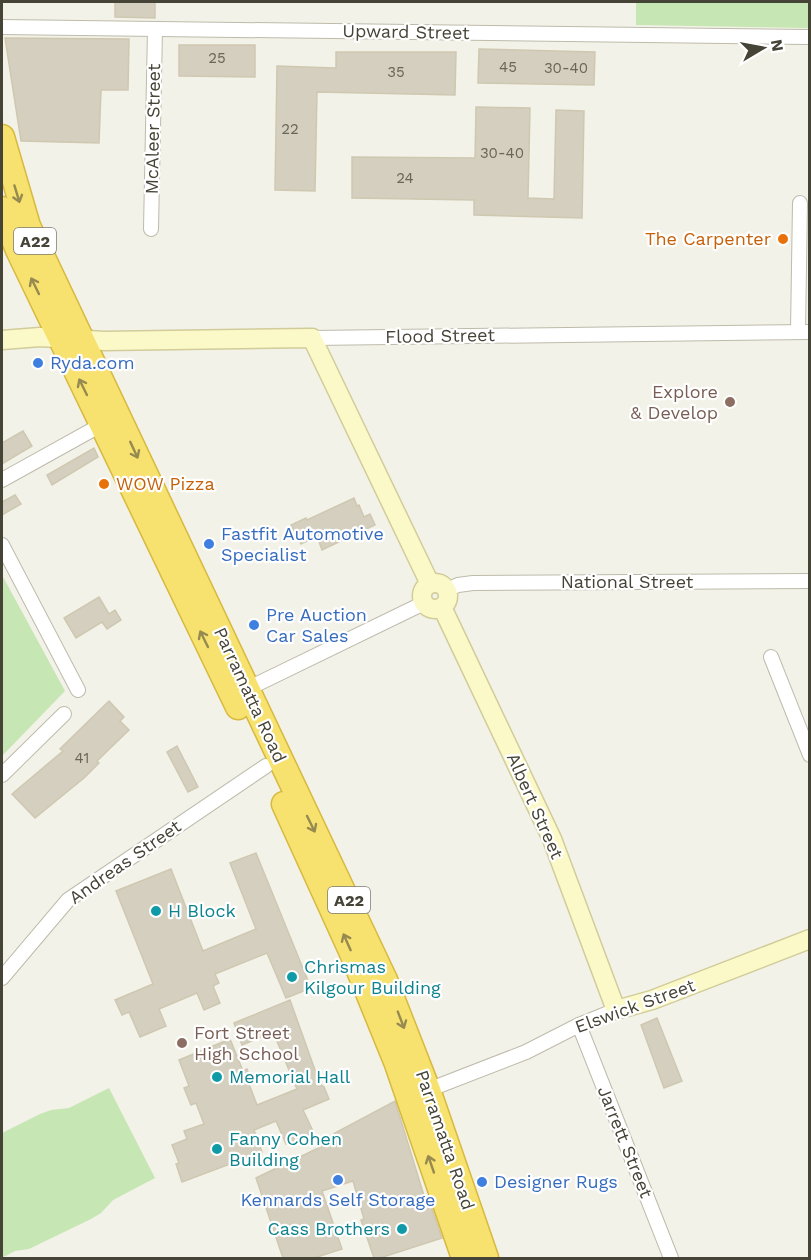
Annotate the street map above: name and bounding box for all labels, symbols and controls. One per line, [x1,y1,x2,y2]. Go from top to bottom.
north arrow [733,18,793,78]
street label: Upward Street [342,20,470,43]
text: N [767,38,788,53]
house number: 25 [208,49,226,67]
house number: 45 [499,58,517,76]
house number: 30-40 [544,59,588,77]
street label: McAleer Street [141,63,164,195]
house number: 35 [387,63,405,81]
house number: 22 [281,120,299,138]
house number: 30-40 [480,144,524,162]
house number: 24 [396,169,414,187]
one-way arrow [13,184,24,203]
road number: A22 [14,228,56,254]
place label: The Carpenter [645,228,771,249]
marker: The Carpenter [776,232,790,246]
one-way arrow [29,278,41,296]
street label: Flood Street [385,324,495,347]
place label: Ryda.com [50,352,135,373]
marker: Ryda.com [31,356,45,370]
one-way arrow [77,379,89,397]
place label: Explore & Develop [630,381,718,423]
marker: Explore & Develop [723,395,737,409]
one-way arrow [129,440,141,458]
place label: WOW Pizza [116,473,215,494]
marker: WOW Pizza [97,477,111,491]
place label: Fastfit Automotive Specialist [221,523,384,565]
marker: Fastfit Automotive Specialist [202,537,216,551]
street label: National Street [561,571,694,592]
place label: Pre Auction Car Sales [266,604,367,646]
marker: Pre Auction Car Sales [247,618,261,632]
street label: Parramatta Road [210,624,291,766]
one-way arrow [198,630,210,648]
house number: 41 [75,749,89,767]
street label: Albert Street [503,750,568,862]
one-way arrow [306,814,318,832]
street label: Andreas Street [65,815,185,908]
road number: A22 [328,887,370,913]
place label: H Block [168,900,236,921]
marker: H Block [149,904,163,918]
one-way arrow [341,933,352,952]
place label: Chrismas Kilgour Building [304,956,441,998]
marker: Chrismas Kilgour Building [285,970,299,984]
street label: Elswick Street [572,974,698,1037]
one-way arrow [396,1010,407,1029]
place label: Fort Street High School [194,1022,299,1064]
marker: Fort Street High School [175,1036,189,1050]
place label: Memorial Hall [229,1066,351,1087]
street label: Parramatta Road [412,1067,479,1213]
marker: Memorial Hall [210,1070,224,1084]
street label: Jarrett Street [593,1083,658,1201]
place label: Fanny Cohen Building [229,1128,342,1170]
marker: Fanny Cohen Building [210,1142,224,1156]
one-way arrow [425,1154,436,1173]
place label: Designer Rugs [494,1171,618,1192]
marker: Kennards Self Storage [331,1173,345,1187]
marker: Designer Rugs [475,1175,489,1189]
place label: Kennards Self Storage [241,1189,435,1210]
place label: Cass Brothers [267,1218,390,1239]
marker: Cass Brothers [395,1222,409,1236]

